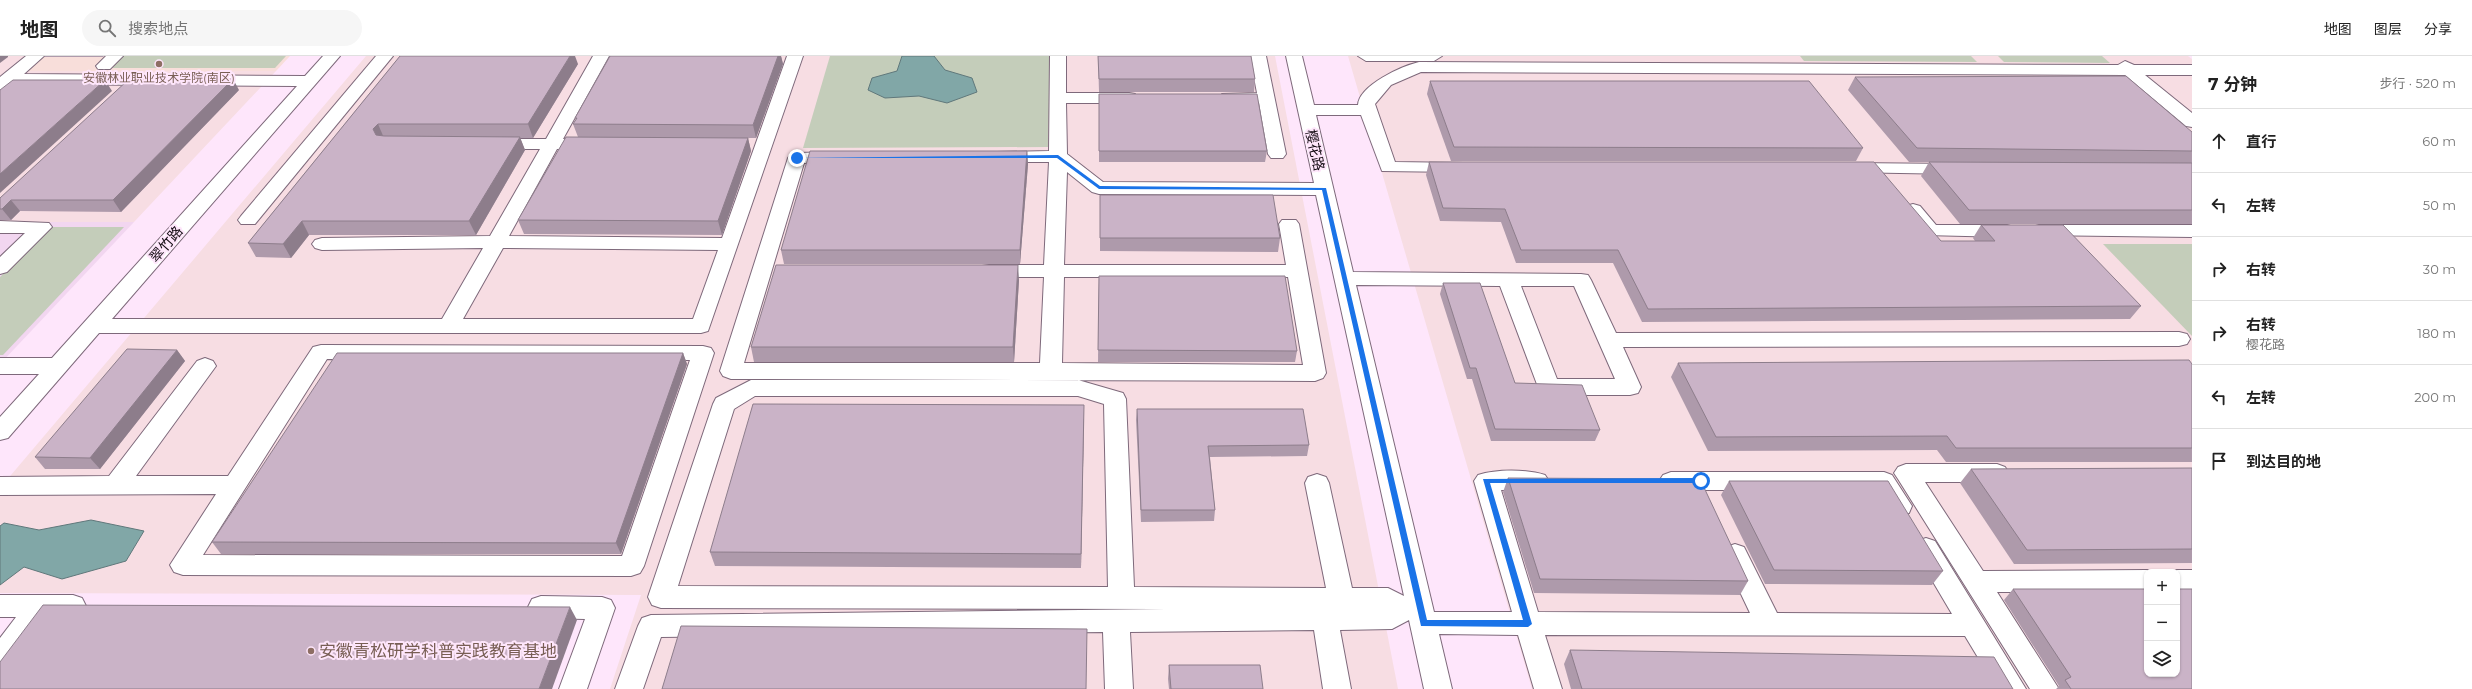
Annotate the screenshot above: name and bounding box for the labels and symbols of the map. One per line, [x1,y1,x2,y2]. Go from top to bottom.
marker: 安徽林业职业技术学院(南区) [154,59,164,69]
place label: 安徽林业职业技术学院(南区) [83,70,235,85]
street label: 樱花路 [1302,128,1328,172]
route end [788,149,806,167]
street label: 翠竹路 [145,222,187,266]
route start [1692,472,1710,490]
place label: 安徽青松研学科普实践教育基地 [319,641,557,661]
marker: 安徽青松研学科普实践教育基地 [306,646,316,656]

